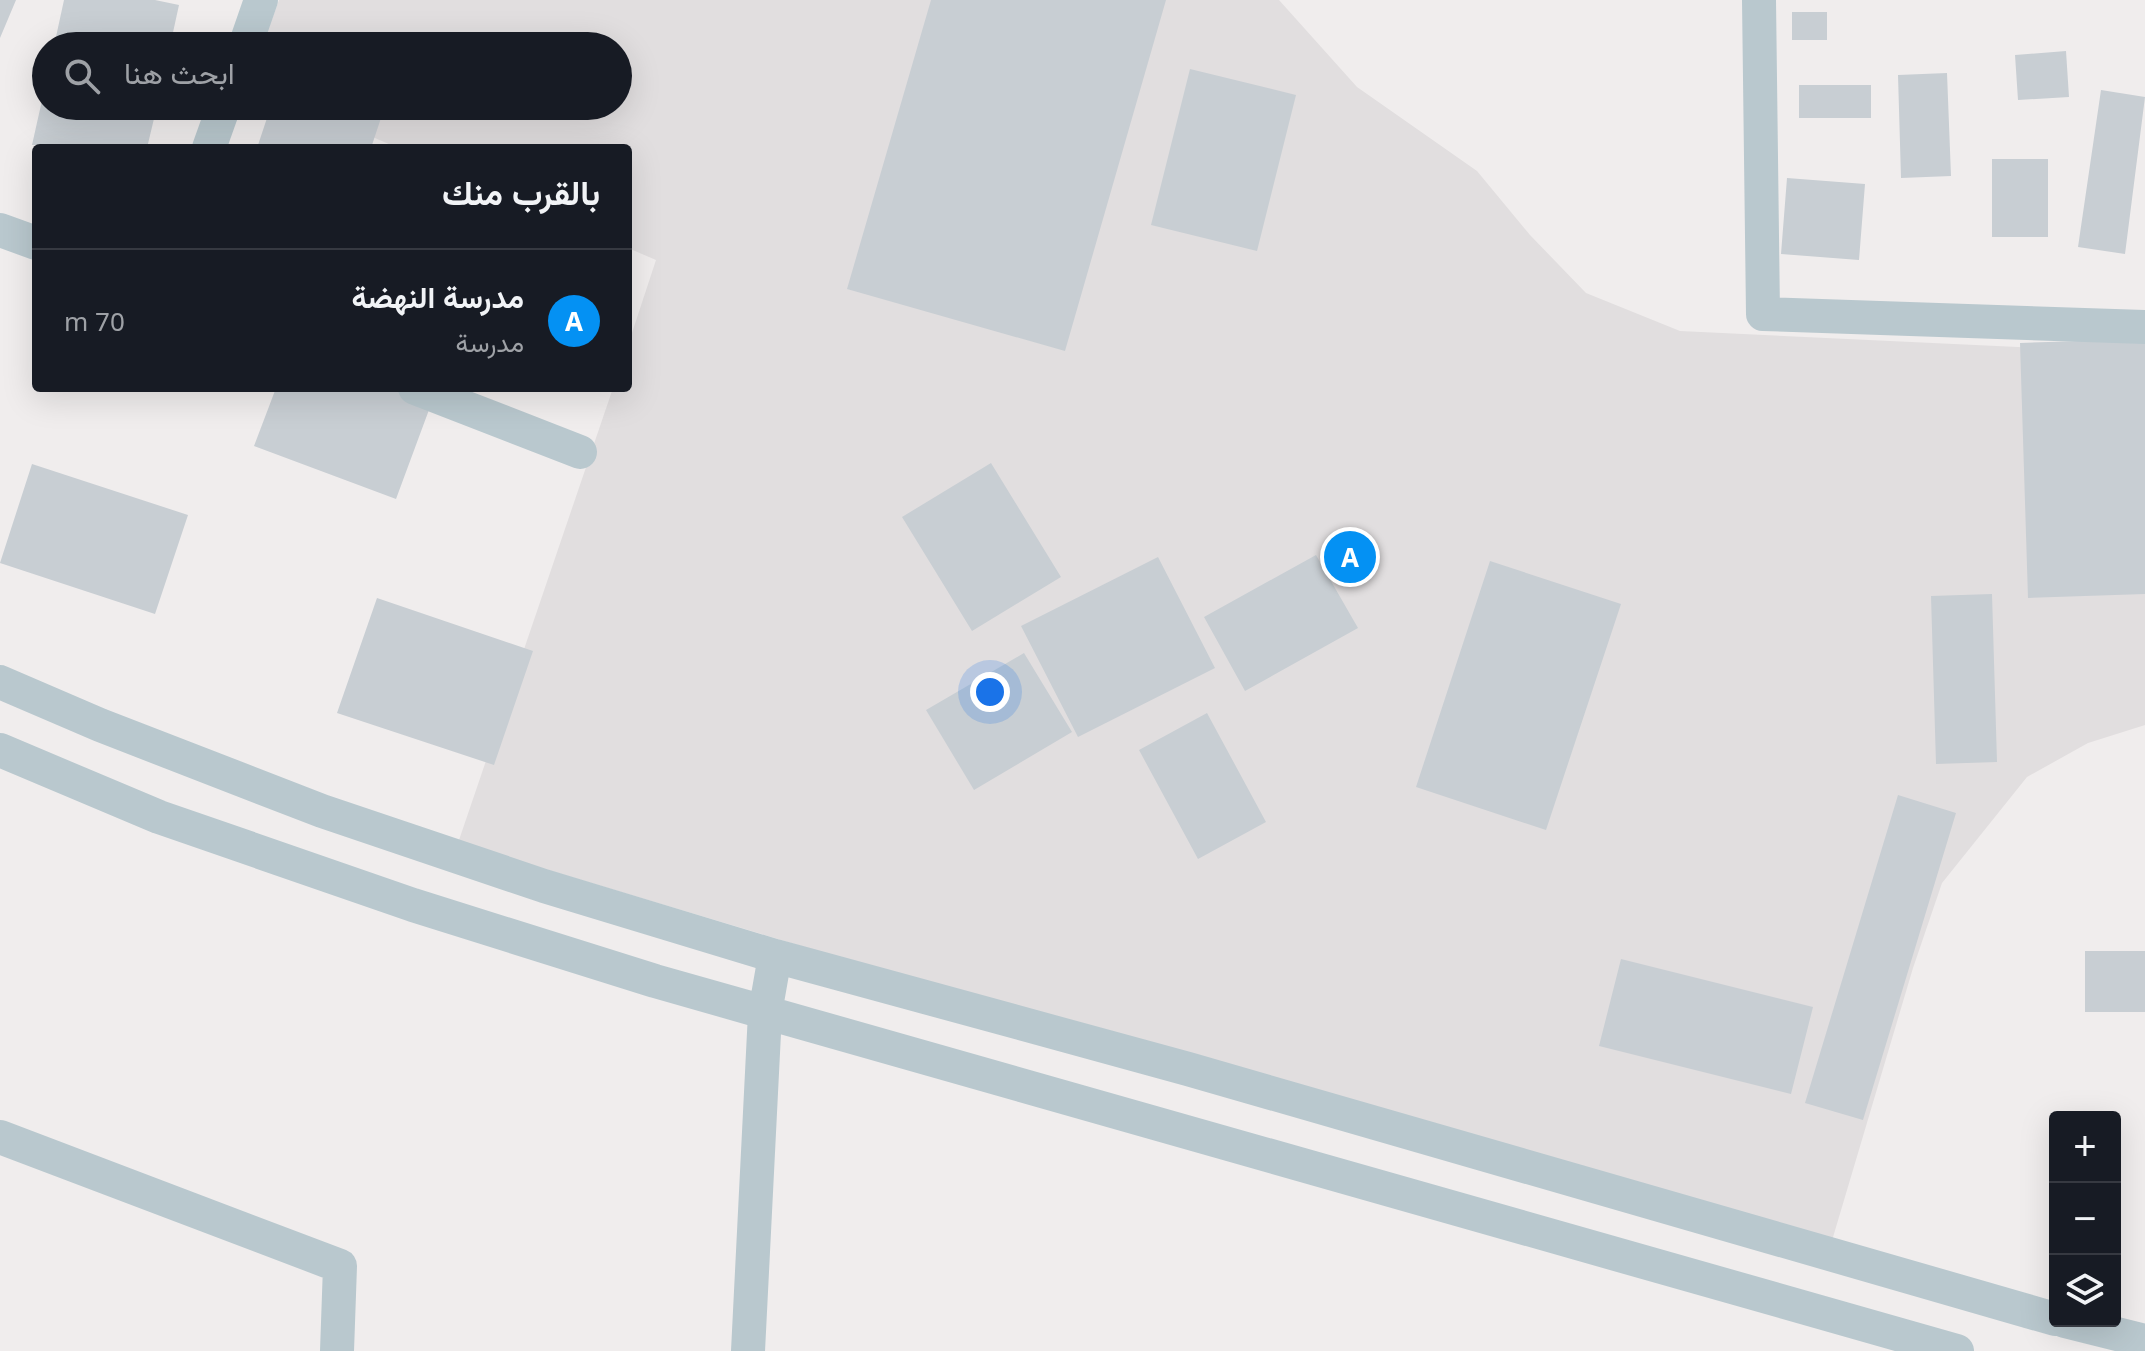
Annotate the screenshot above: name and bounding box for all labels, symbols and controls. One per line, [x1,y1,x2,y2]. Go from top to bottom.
search box [32,32,632,120]
text: ابحث هنا [124,52,235,93]
icon: search [60,54,104,98]
text: بالقرب منك [442,169,600,215]
text: مدرسة النهضة [352,276,524,317]
text: 70 m [64,303,125,339]
text: A [565,303,583,339]
text: مدرسة [455,324,524,360]
pin: A [1324,527,1376,587]
your location [970,672,1010,712]
map controls [2049,1111,2121,1327]
button: + [2049,1111,2121,1183]
button: − [2049,1183,2121,1255]
button: layers [2049,1255,2121,1327]

